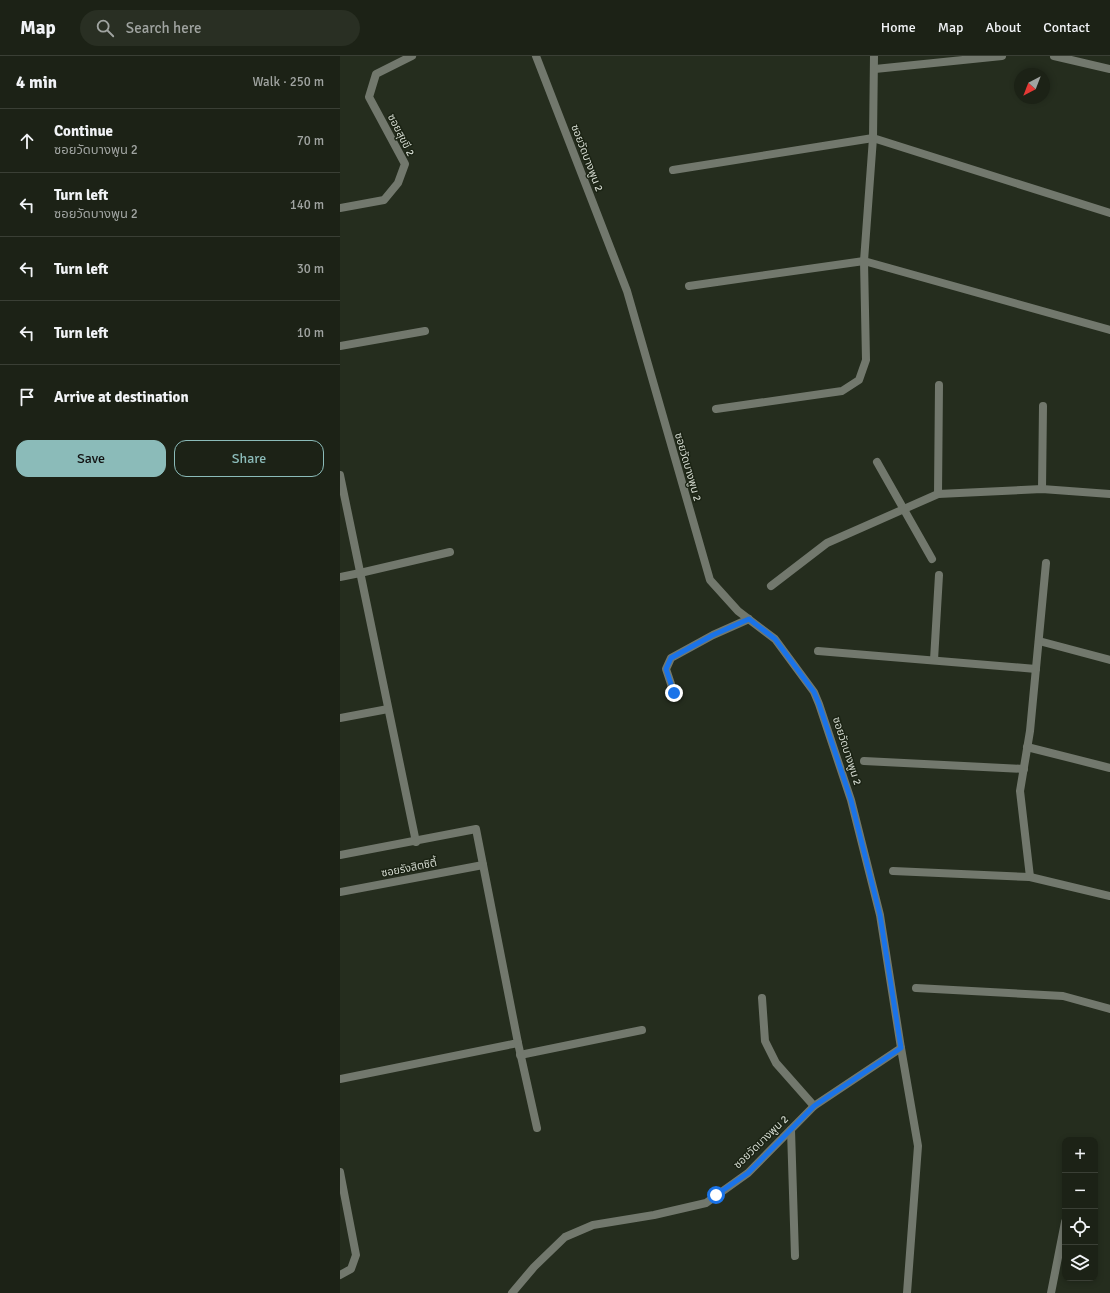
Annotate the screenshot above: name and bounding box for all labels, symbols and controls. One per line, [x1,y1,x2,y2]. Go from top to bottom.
search box [80,10,360,46]
text: Map [20,16,56,40]
icon: search [94,17,116,39]
text: Search here [126,19,201,37]
text: Home [881,19,916,36]
text: Map [938,19,963,36]
text: About [985,19,1021,36]
text: Contact [1043,19,1090,36]
north arrow [1014,68,1050,104]
text: 4 min [16,72,57,93]
text: Walk · 250 m [253,74,324,90]
street label: ซอยสุขขี 2 [385,112,417,158]
text: Continue [54,122,113,140]
street label: ซอยวัดบางพูน 2 [568,123,606,193]
icon: ahead [16,130,38,152]
text: 70 m [297,133,324,149]
text: ซอยวัดบางพูน 2 [54,142,138,158]
text: Turn left [54,186,108,204]
icon: left [16,194,38,216]
text: 140 m [290,197,324,213]
text: ซอยวัดบางพูน 2 [54,206,138,222]
icon: left [16,258,38,280]
text: Turn left [54,260,108,278]
text: 30 m [297,261,324,277]
icon: left [16,322,38,344]
text: Turn left [54,324,108,342]
text: 10 m [297,325,324,341]
icon: arrive [16,386,38,408]
text: Arrive at destination [54,388,189,406]
street label: ซอยวัดบางพูน 2 [672,431,704,503]
button: Save [16,440,166,477]
button: Share [174,440,324,477]
route end [665,684,683,702]
street label: ซอยวัดบางพูน 2 [830,715,864,787]
street label: ซอยรังสิตซิตี้ [380,854,438,880]
street label: ซอยวัดบางพูน 2 [731,1113,791,1171]
map controls [1062,1137,1098,1281]
button: + [1062,1137,1098,1173]
button: − [1062,1173,1098,1209]
route start [707,1186,725,1204]
button: locate [1062,1209,1098,1245]
button: layers [1062,1245,1098,1281]

